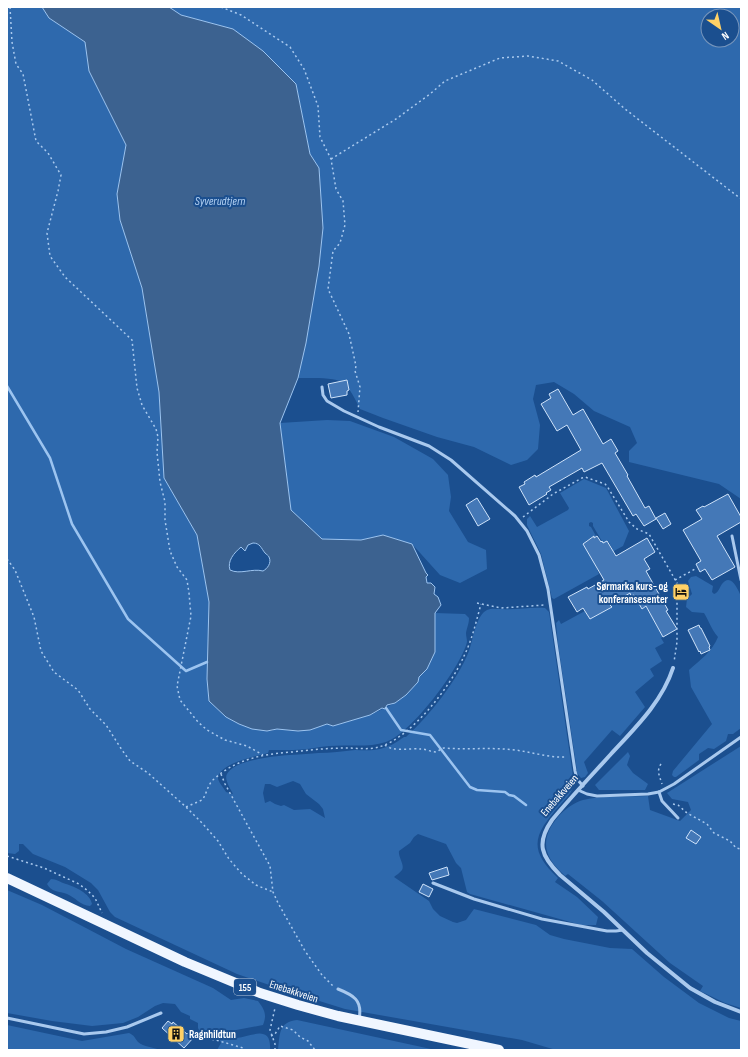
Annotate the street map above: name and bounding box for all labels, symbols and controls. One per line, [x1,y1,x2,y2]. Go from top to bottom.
north arrow [700,8,740,48]
text: N [719,29,731,43]
water label: Syverudtjern [195,194,245,209]
place label: Sørmarka kurs- og konferansesenter [597,580,669,606]
hotel icon: Sørmarka kurs- og konferansesenter [671,582,691,602]
street label: Enebakkveien [538,772,581,819]
street label: Enebakkveien [268,977,320,1006]
road number: 155 [234,979,256,995]
building icon: Ragnhildtun [166,1024,186,1044]
place label: Ragnhildtun [189,1028,236,1041]

